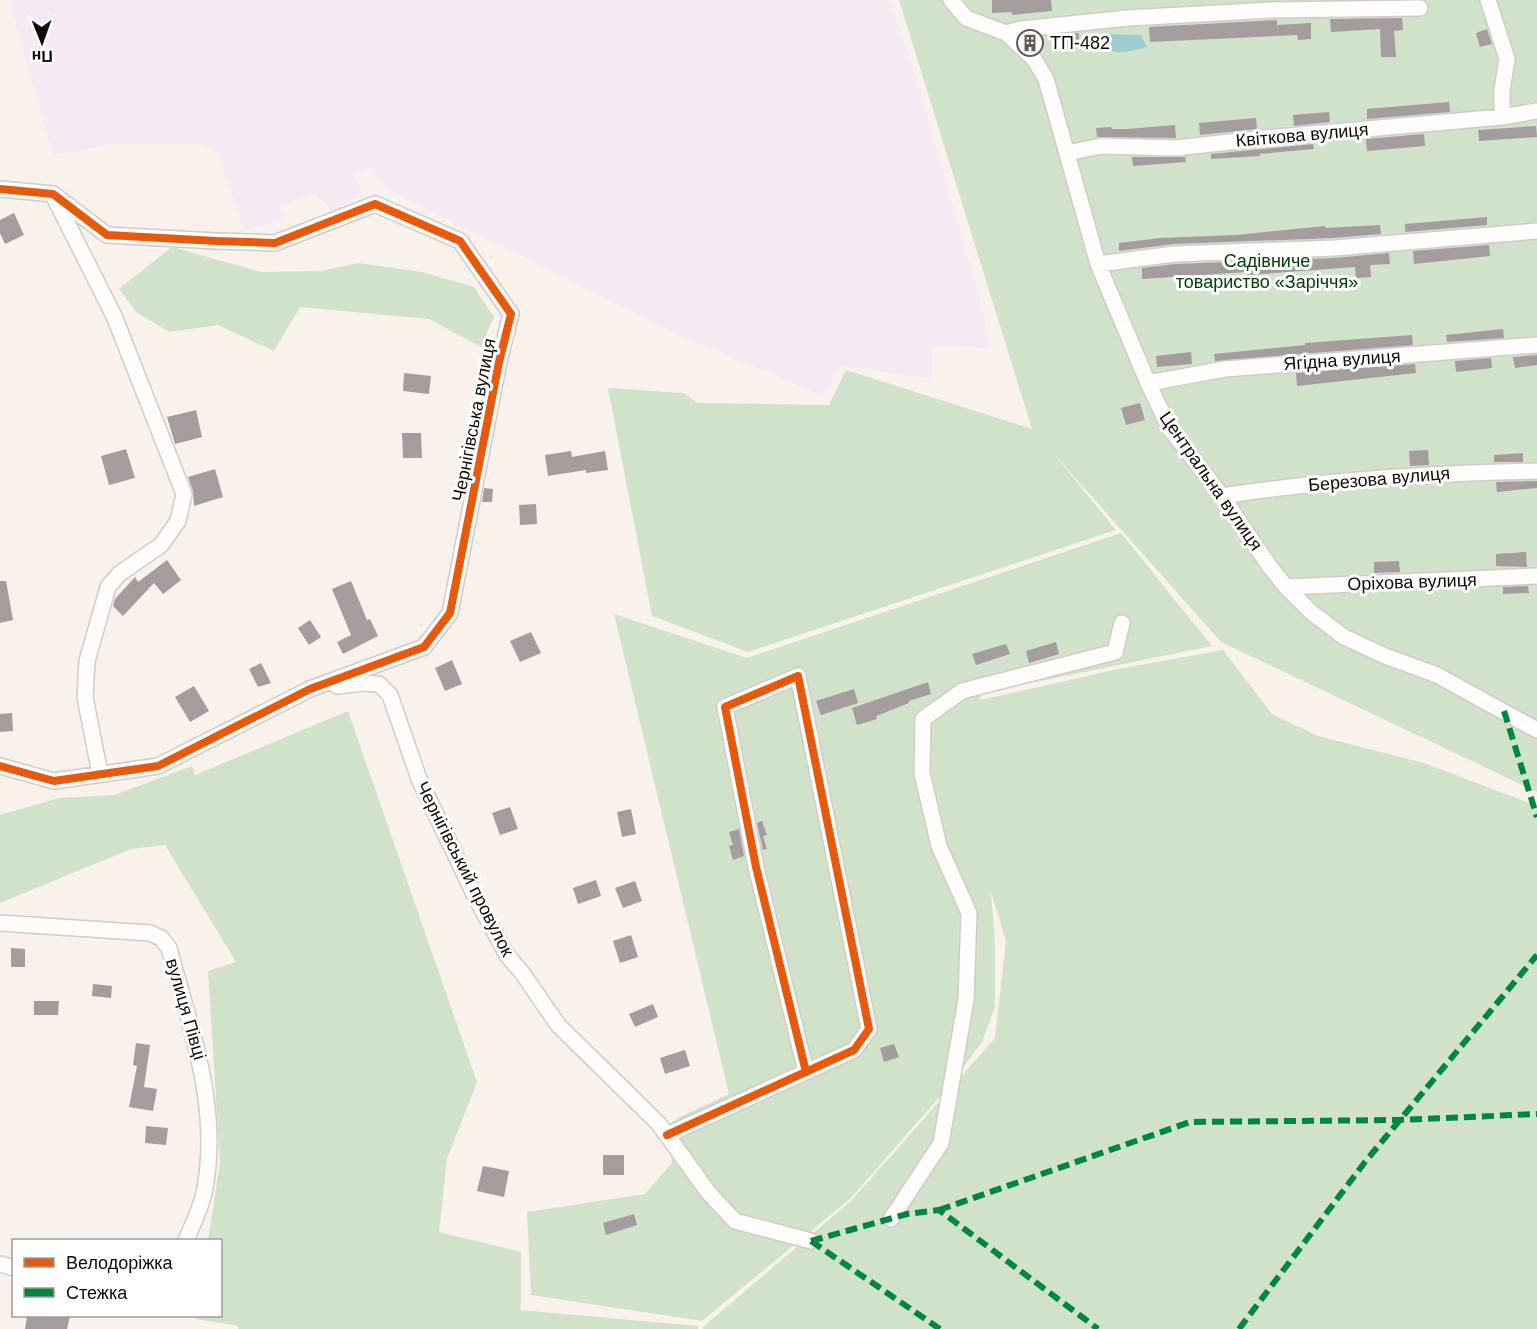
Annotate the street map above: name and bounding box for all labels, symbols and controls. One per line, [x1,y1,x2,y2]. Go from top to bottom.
north arrow [12,12,72,72]
building icon: ТП-482 [1015,28,1045,58]
place label: ТП-482 [1050,33,1110,53]
text: Пн [32,48,53,65]
street label: Квіткова вулиця [1235,119,1369,151]
park label: Садівниче товариство «Заріччя» [1176,251,1358,292]
street label: Чернігівська вулиця [448,337,500,503]
street label: Ягідна вулиця [1283,346,1401,374]
street label: Центральна вулиця [1156,408,1266,554]
street label: Березова вулиця [1307,463,1451,495]
street label: Оріхова вулиця [1347,570,1477,594]
street label: Чернігівський провулок [412,778,518,960]
street label: вулиця Півці [162,956,210,1062]
legend [12,1239,222,1317]
text: Велодоріжка [66,1253,174,1273]
text: Стежка [66,1283,128,1303]

